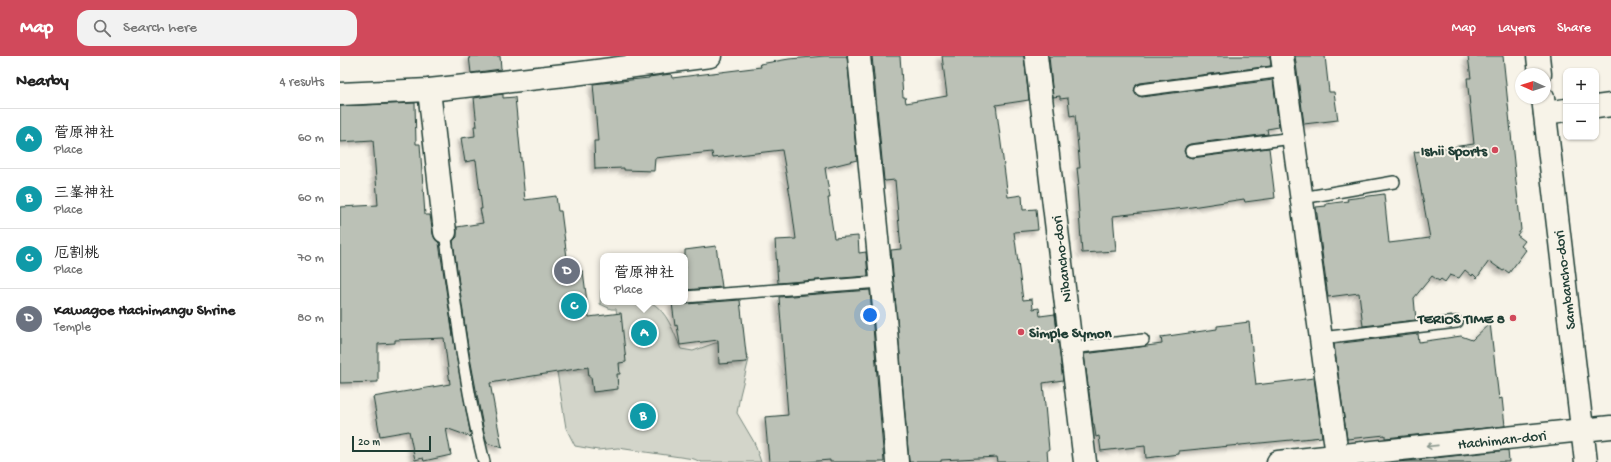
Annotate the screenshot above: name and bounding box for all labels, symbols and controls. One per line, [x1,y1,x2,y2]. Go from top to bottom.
search box [77,10,357,46]
text: Map [20,17,53,40]
icon: search [91,17,113,39]
text: Search here [123,19,197,37]
text: Map [1452,20,1476,37]
text: Layers [1498,20,1535,37]
text: Share [1557,20,1591,37]
north arrow [1515,68,1551,104]
map controls [1563,68,1599,140]
button: + [1563,68,1599,104]
text: Nearby [16,72,69,92]
text: 4 results [280,75,324,90]
button: − [1563,104,1599,140]
text: 菅原神社 [54,125,114,143]
text: A [25,131,33,146]
text: 60 m [298,131,324,146]
text: Place [54,143,82,158]
place label: Ishii Sports [1421,143,1488,161]
marker: Ishii Sports [1490,145,1500,155]
text: 三峯神社 [54,185,114,203]
text: B [26,191,32,206]
text: 60 m [298,191,324,206]
text: Place [54,203,82,218]
street label: Nibancho-dori [1049,214,1077,303]
street label: Sambancho-dori [1551,229,1581,331]
text: 厄割桃 [54,245,99,263]
text: C [25,251,33,266]
text: 70 m [298,251,324,266]
popup [600,253,688,305]
pin: D [554,256,580,286]
text: Place [54,263,82,278]
text: 菅原神社 [614,265,674,283]
text: Place [614,283,642,298]
pin: C [561,291,587,321]
text: Kawagoe Hachimangu Shrine [54,302,235,320]
your location [860,305,880,325]
text: D [25,311,33,326]
text: 80 m [297,311,324,326]
place label: TERIOS TIME 8 [1417,311,1505,329]
marker: TERIOS TIME 8 [1508,313,1518,323]
pin: A [631,318,657,348]
text: Temple [54,320,91,335]
place label: Simple Symon [1029,325,1113,343]
marker: Simple Symon [1016,327,1026,337]
pin: B [630,401,656,431]
street label: Hachiman-dori [1457,427,1548,455]
scale bar [352,434,431,453]
text: 20 m [358,437,380,449]
one-way arrow [1426,442,1439,450]

